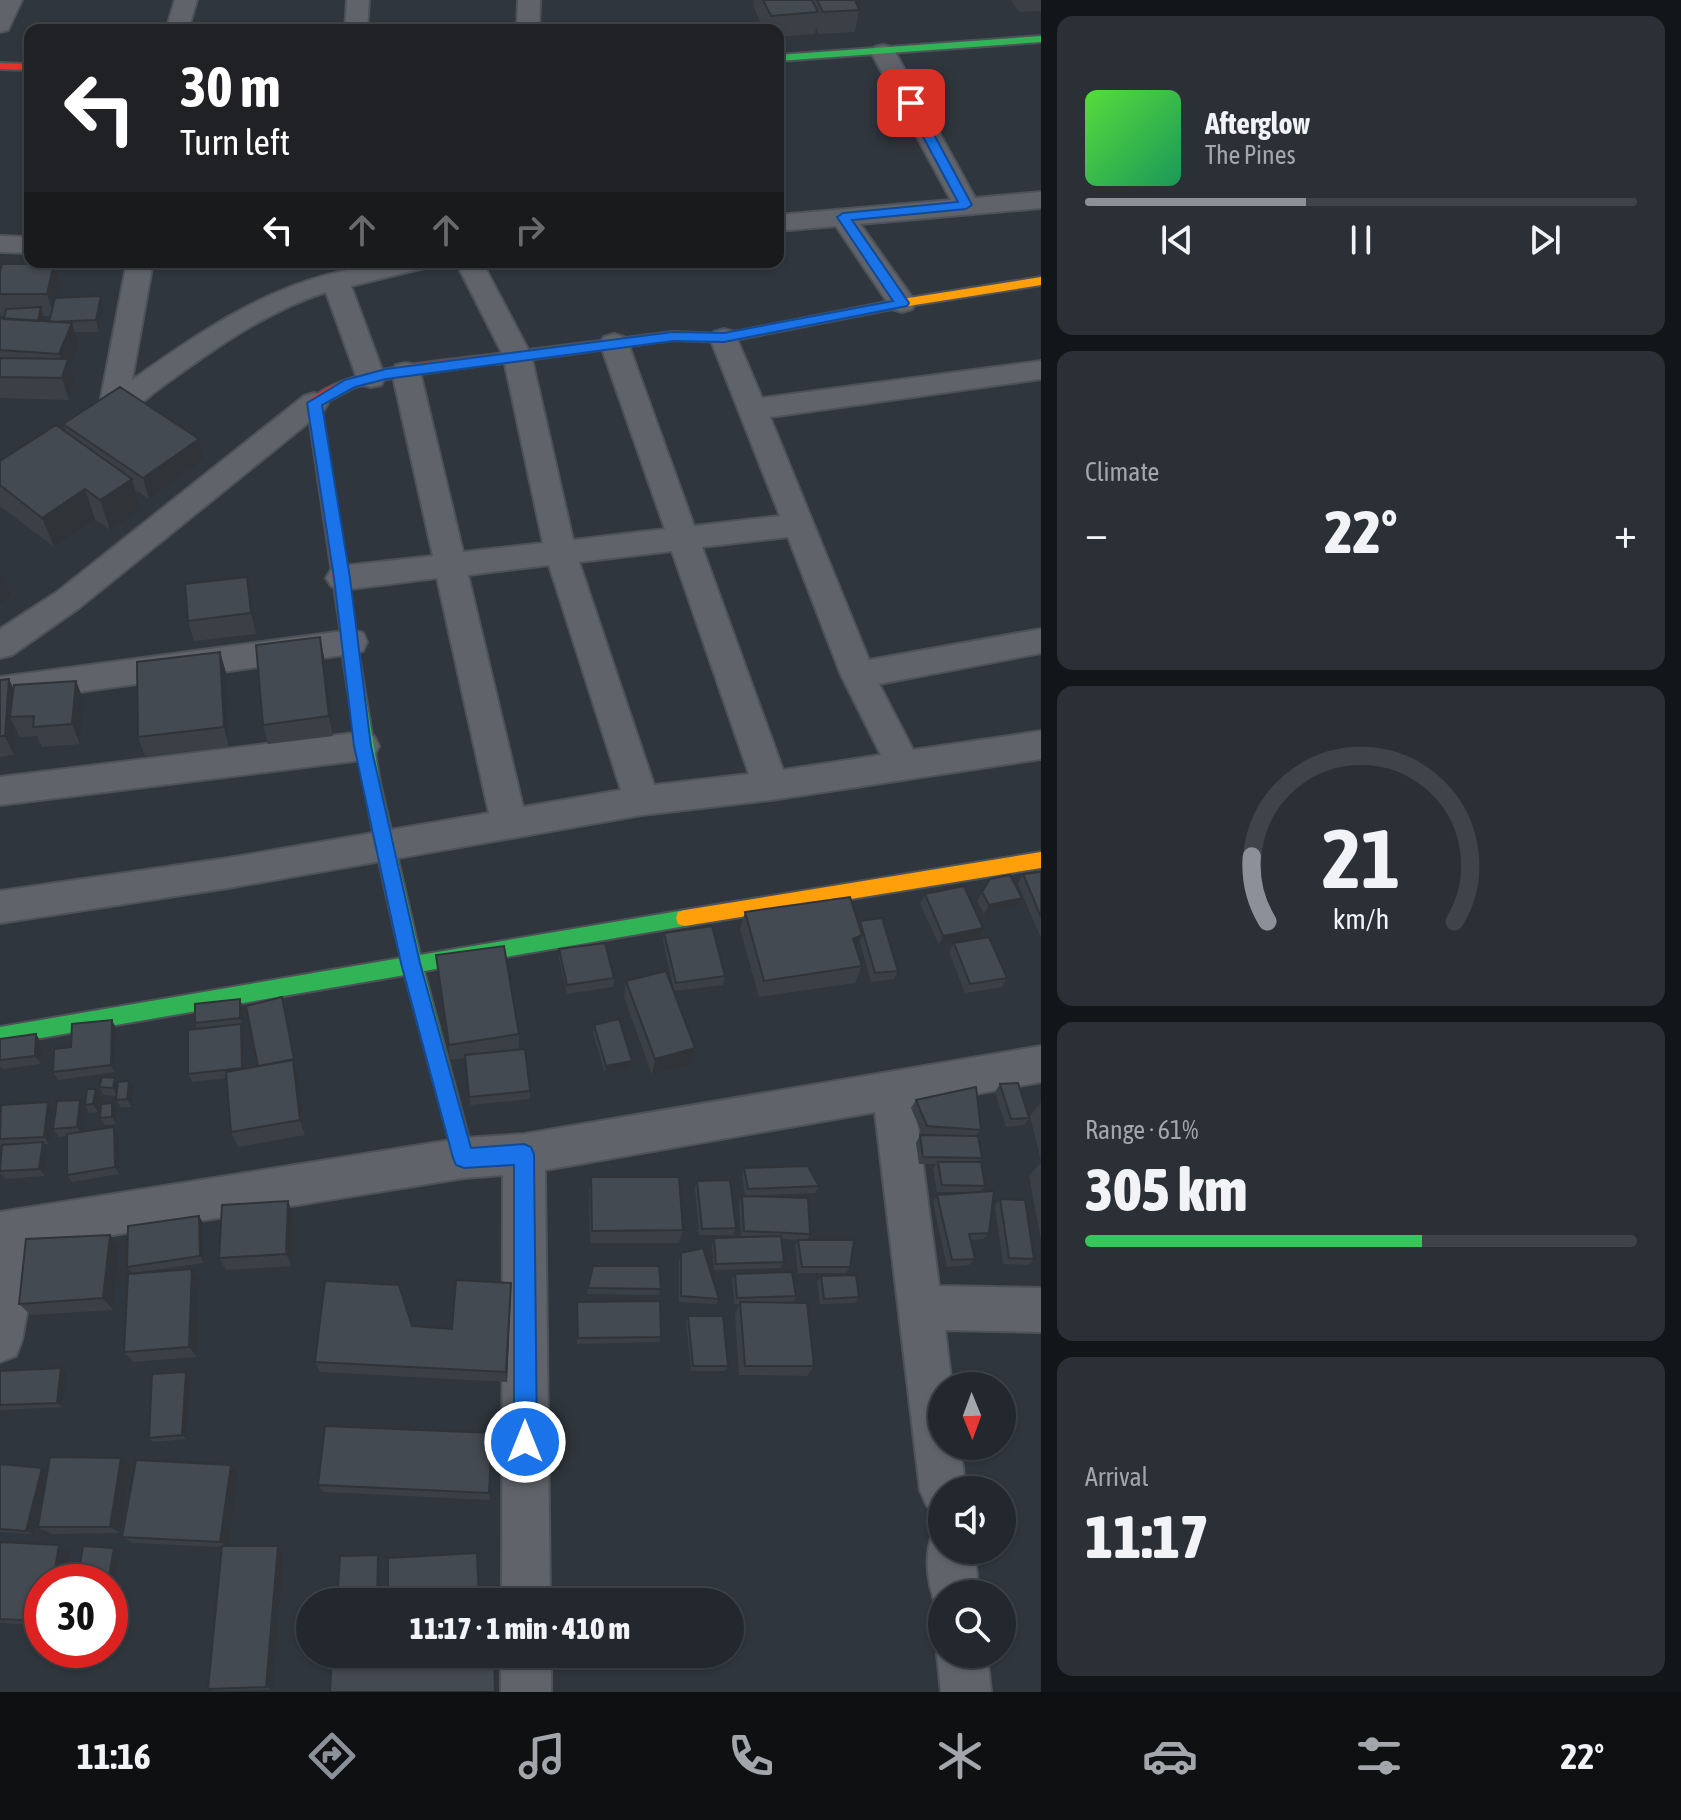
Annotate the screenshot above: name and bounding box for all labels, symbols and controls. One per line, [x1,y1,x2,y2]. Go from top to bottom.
text: 30 m [180,55,281,119]
icon: left [48,56,152,160]
pin [877,69,945,137]
icon: arrive [889,81,933,125]
text: Afterglow [1205,106,1310,140]
text: Turn left [180,121,290,163]
text: The Pines [1205,140,1296,170]
icon: left [256,208,300,252]
icon: ahead [340,208,384,252]
icon: ahead [424,208,468,252]
icon: right [508,208,552,252]
icon: previous [1155,218,1199,262]
icon: pause [1339,218,1383,262]
icon: next [1523,218,1567,262]
text: Climate [1085,457,1159,487]
text: 22° [1325,497,1397,566]
text: − [1085,507,1108,557]
text: + [1614,507,1637,557]
text: 21 [1322,810,1400,906]
text: km/h [1333,902,1389,935]
text: Range · 61% [1085,1115,1198,1145]
text: 305 km [1085,1155,1247,1224]
north arrow [928,1372,1016,1460]
map controls [928,1372,1016,1668]
position arrow [483,1400,567,1484]
text: Arrival [1085,1462,1149,1492]
button: sound [928,1476,1016,1564]
text: 11:17 [1085,1502,1208,1571]
speed limit sign: 30 [24,1564,128,1668]
button: search [928,1580,1016,1668]
text: 11:17 · 1 min · 410 m [410,1611,630,1645]
icon: directions [304,1728,360,1784]
icon: music [514,1728,570,1784]
icon: phone [723,1728,779,1784]
icon: climate [932,1728,988,1784]
icon: car [1142,1728,1198,1784]
icon: filters [1351,1728,1407,1784]
text: 11:16 [77,1735,151,1777]
text: 22° [1561,1735,1604,1777]

